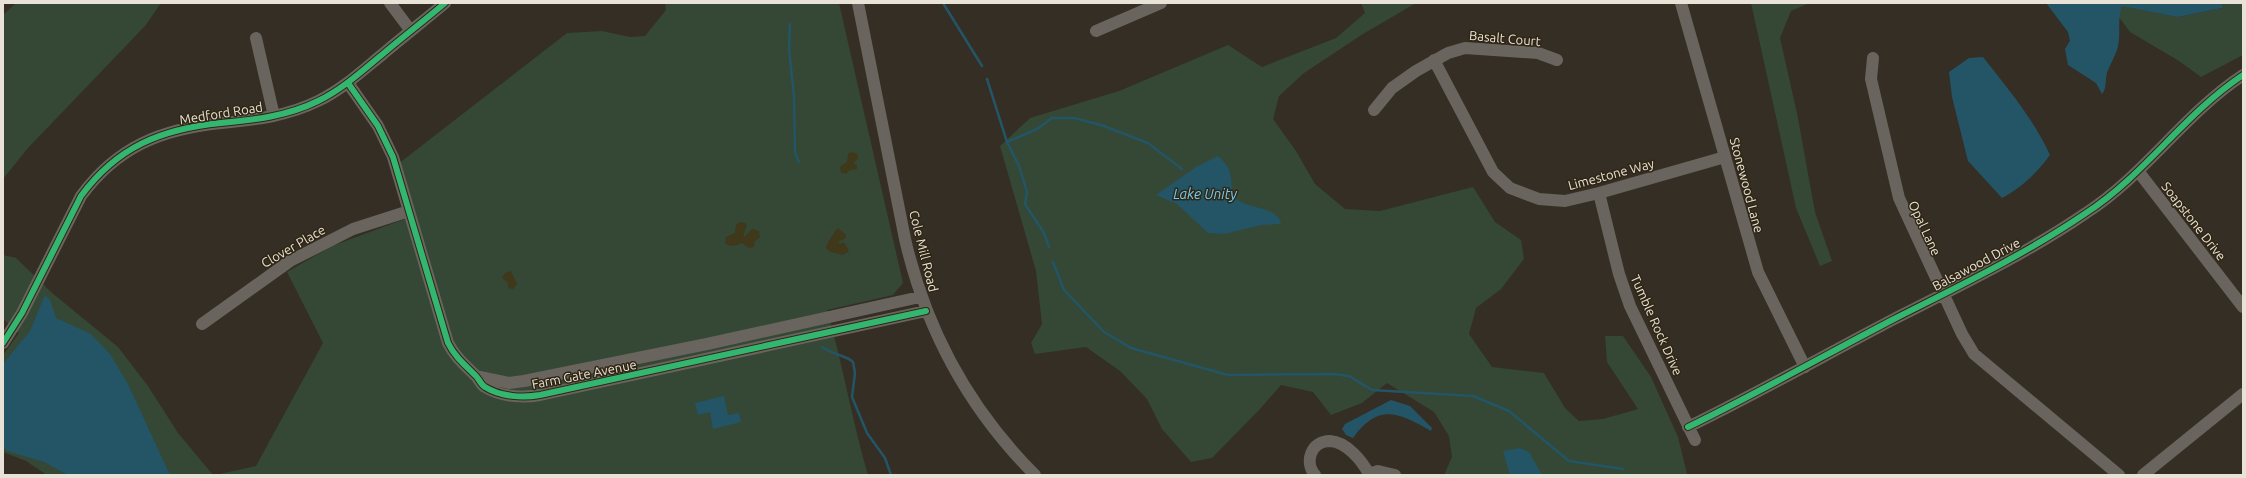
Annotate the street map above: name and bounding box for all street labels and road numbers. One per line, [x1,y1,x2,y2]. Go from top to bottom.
street label: Basalt Court [1469,28,1541,48]
street label: Medford Road [178,100,264,126]
street label: Stonewood Lane [1728,136,1766,234]
street label: Limestone Way [1566,156,1656,192]
street label: Soapstone Drive [2159,179,2229,263]
street label: Opal Lane [1906,198,1944,258]
street label: Cole Mill Road [907,209,941,293]
street label: Clover Place [259,222,327,270]
street label: Balsawood Drive [1930,235,2022,293]
street label: Tumble Rock Drive [1629,273,1685,377]
street label: Farm Gate Avenue [530,357,638,391]

